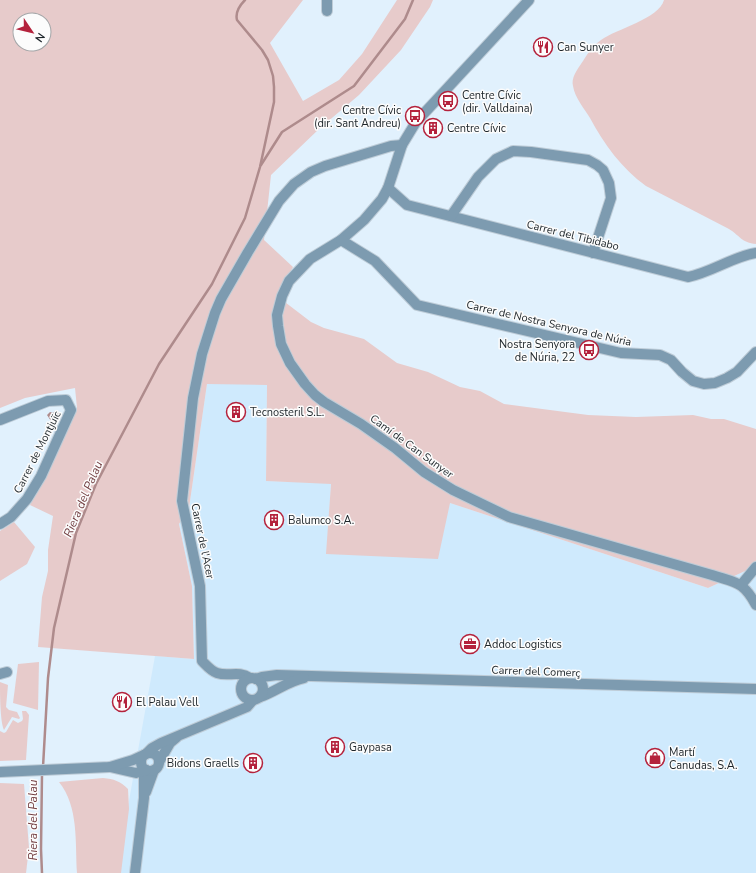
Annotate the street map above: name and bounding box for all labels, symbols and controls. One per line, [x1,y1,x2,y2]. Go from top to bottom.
north arrow [12,12,52,52]
text: N [31,30,48,45]
restaurant icon: Can Sunyer [532,36,554,58]
place label: Can Sunyer [557,40,614,55]
place label: Centre Cívic (dir. Valldaina) [462,88,533,116]
bus stop icon: Centre Cívic (dir. Valldaina) [437,90,459,112]
place label: Centre Cívic (dir. Sant Andreu) [314,103,401,131]
bus stop icon: Centre Cívic (dir. Sant Andreu) [404,105,426,127]
building icon: Centre Cívic [422,117,444,139]
place label: Centre Cívic [447,121,506,136]
street label: Carrer del Tibidabo [525,217,621,254]
street label: Carrer de Nostra Senyora de Núria [465,297,633,350]
place label: Nostra Senyora de Núria, 22 [499,337,575,365]
bus stop icon: Nostra Senyora de Núria, 22 [578,339,600,361]
building icon: Tecnosteril S.L. [225,401,247,423]
place label: Tecnosteril S.L. [250,405,324,420]
street label: Carrer de Montjuïc [10,408,65,496]
street label: Camí de Can Sunyer [367,411,456,482]
water label: Riera del Palau [60,458,106,540]
street label: Carrer de l'Acer [187,502,218,580]
building icon: Balumco S.A. [263,509,285,531]
place label: Balumco S.A. [288,513,354,528]
office icon: Addoc Logistics [459,633,481,655]
place label: Addoc Logistics [484,637,562,652]
street label: Carrer del Comerç [491,662,581,681]
restaurant icon: El Palau Vell [111,691,133,713]
place label: El Palau Vell [136,695,199,710]
building icon: Gaypasa [324,736,346,758]
place label: Gaypasa [349,740,392,755]
place label: Martí Canudas, S.A. [669,745,737,773]
shop icon: Martí Canudas, S.A. [644,747,666,769]
building icon: Bidons Graells [242,752,264,774]
place label: Bidons Graells [167,756,239,771]
water label: Riera del Palau [25,779,41,861]

